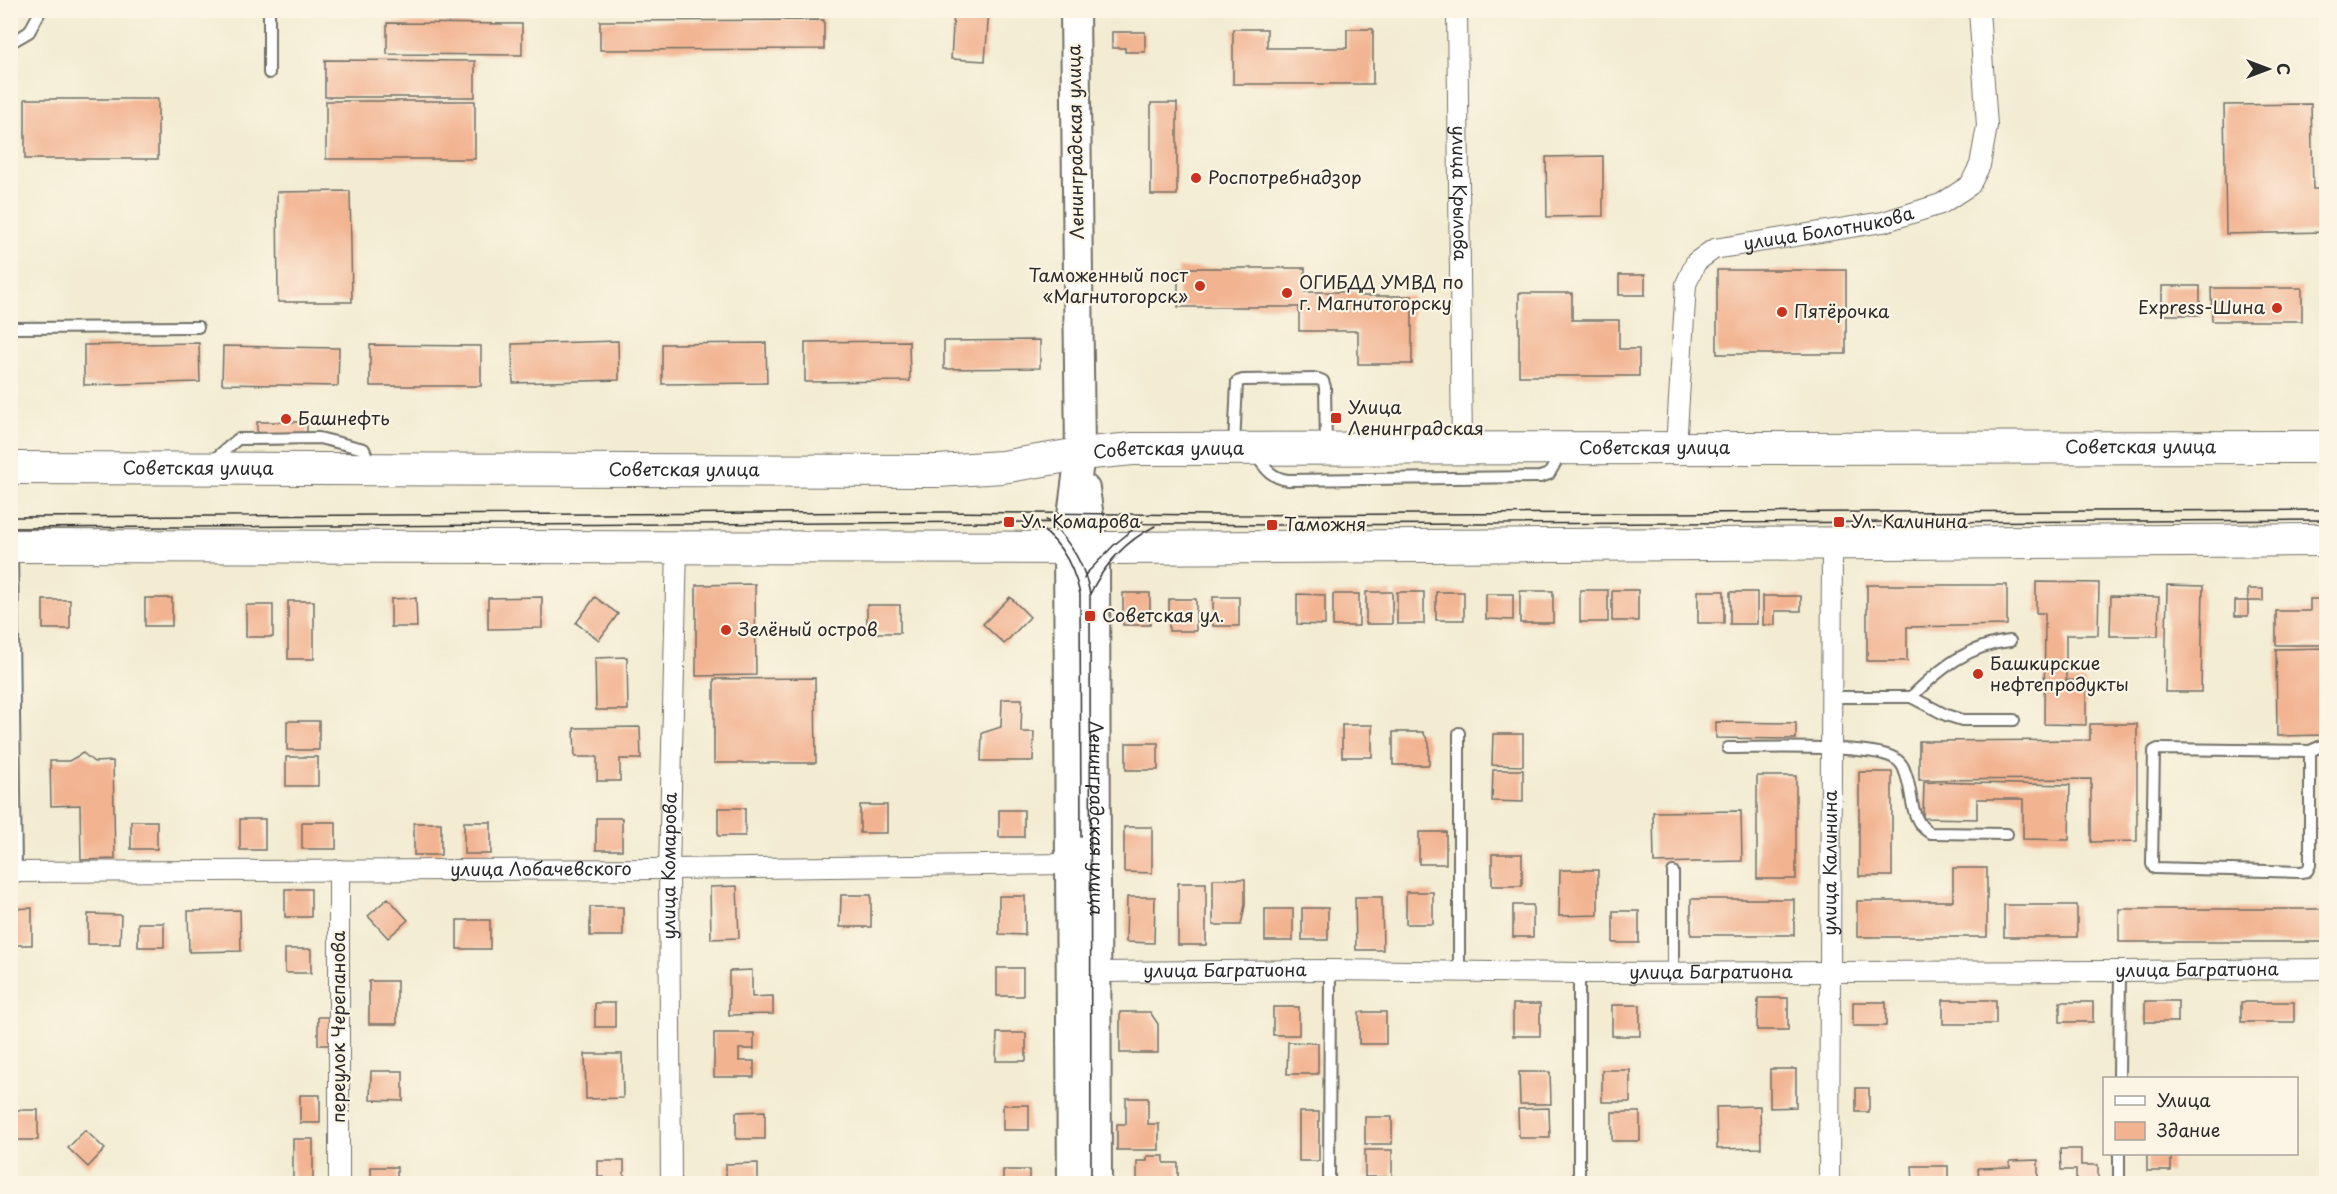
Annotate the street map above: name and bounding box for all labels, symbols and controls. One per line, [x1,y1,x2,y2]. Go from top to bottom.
north arrow [2238,39,2298,99]
street label: Ленинградская улица [1059,44,1090,240]
text: С [2272,63,2296,75]
street label: улица Крылова [1446,125,1475,262]
place label: Роспотребнадзор [1208,163,1362,190]
marker: Роспотребнадзор [1189,171,1203,185]
street label: улица Болотникова [1741,198,1917,256]
place label: Таможенный пост «Магнитогорск» [1028,261,1188,309]
place label: ОГИБДД УМВД по г. Магнитогорску [1299,268,1463,316]
marker: Таможенный пост «Магнитогорск» [1193,279,1207,293]
marker: ОГИБДД УМВД по г. Магнитогорску [1280,286,1294,300]
place label: Express-Шина [2138,293,2266,320]
place label: Пятёрочка [1794,297,1890,324]
marker: Express-Шина [2270,301,2284,315]
marker: Пятёрочка [1775,305,1789,319]
place label: Улица Ленинградская [1348,393,1484,441]
place label: Башнефть [298,404,390,431]
marker: Улица Ленинградская [1329,411,1343,425]
marker: Башнефть [279,412,293,426]
street label: Советская улица [2065,432,2217,459]
street label: Советская улица [1579,433,1731,460]
street label: Советская улица [1092,434,1245,465]
street label: Советская улица [122,453,274,481]
street label: Советская улица [608,455,760,482]
place label: Ул. Комарова [1021,507,1141,534]
place label: Ул. Калинина [1851,507,1969,534]
place label: Таможня [1284,510,1366,537]
marker: Ул. Комарова [1002,515,1016,529]
marker: Ул. Калинина [1832,515,1846,529]
marker: Таможня [1265,518,1279,532]
place label: Советская ул. [1102,601,1225,628]
marker: Советская ул. [1083,609,1097,623]
place label: Зелёный остров [738,615,878,642]
marker: Зелёный остров [719,623,733,637]
place label: Башкирские нефтепродукты [1990,649,2129,697]
marker: Башкирские нефтепродукты [1971,667,1985,681]
street label: Ленинградская улица [1084,721,1111,916]
street label: улица Калинина [1815,789,1843,936]
street label: улица Комарова [654,791,683,940]
street label: улица Лобачевского [450,854,632,882]
street label: переулок Черепанова [324,930,351,1123]
street label: улица Багратиона [2115,954,2280,983]
street label: улица Багратиона [1143,955,1308,984]
street label: улица Багратиона [1629,957,1794,985]
legend [2103,1077,2298,1155]
text: Улица [2157,1086,2211,1113]
text: Здание [2157,1116,2220,1143]

